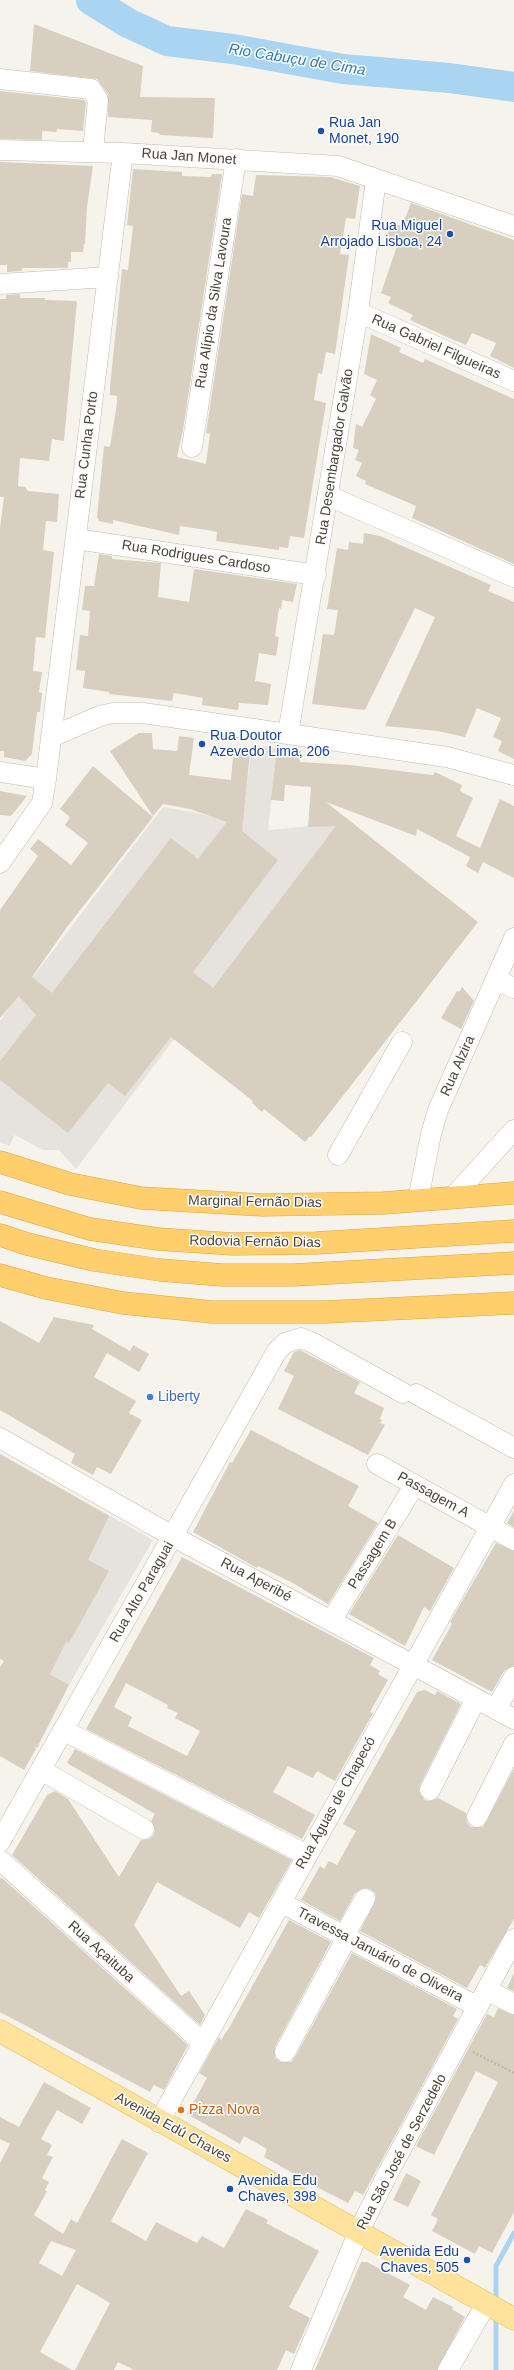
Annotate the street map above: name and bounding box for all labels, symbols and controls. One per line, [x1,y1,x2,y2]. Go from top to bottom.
water label: Rio Cabuçu de Cima [227,40,367,80]
place label: Rua Jan Monet, 190 [329,115,399,148]
marker: Rua Jan Monet, 190 [316,126,326,136]
street label: Rua Jan Monet [141,145,237,169]
street label: Rua Alípio da Silva Lavoura [192,216,236,390]
place label: Rua Miguel Arrojado Lisboa, 24 [321,218,442,250]
marker: Rua Miguel Arrojado Lisboa, 24 [445,229,455,239]
street label: Rua Gabriel Filgueiras [369,311,503,383]
street label: Rua Desembargador Galvão [313,368,357,546]
street label: Rua Cunha Porto [72,390,102,500]
street label: Rua Rodrigues Cardoso [121,537,271,577]
place label: Rua Doutor Azevedo Lima, 206 [210,728,330,760]
marker: Rua Doutor Azevedo Lima, 206 [197,739,207,749]
street label: Rua Alzira [437,1033,479,1099]
street label: Marginal Fernão Dias [188,1192,322,1212]
street label: Rodovia Fernão Dias [189,1232,321,1252]
place label: Liberty [158,1389,200,1405]
marker: Liberty [145,1392,155,1402]
street label: Passagem A [394,1468,472,1522]
street label: Passagem B [345,1516,401,1592]
street label: Rua Alto Paraguai [106,1539,178,1645]
street label: Rua Aperibé [218,1554,294,1606]
street label: Rua Águas de Chapecó [293,1734,379,1872]
street label: Travessa Januário de Oliveira [294,1904,466,2006]
street label: Rua Açaituba [64,1918,138,1986]
street label: Rua São José de Serzedelo [354,2071,450,2233]
street label: Avenida Edú Chaves [112,2089,234,2167]
place label: Pizza Nova [189,2102,260,2118]
marker: Pizza Nova [176,2105,186,2115]
place label: Avenida Edu Chaves, 398 [238,2173,317,2206]
marker: Avenida Edu Chaves, 398 [225,2184,235,2194]
place label: Avenida Edu Chaves, 505 [380,2244,459,2276]
marker: Avenida Edu Chaves, 505 [462,2255,472,2265]

